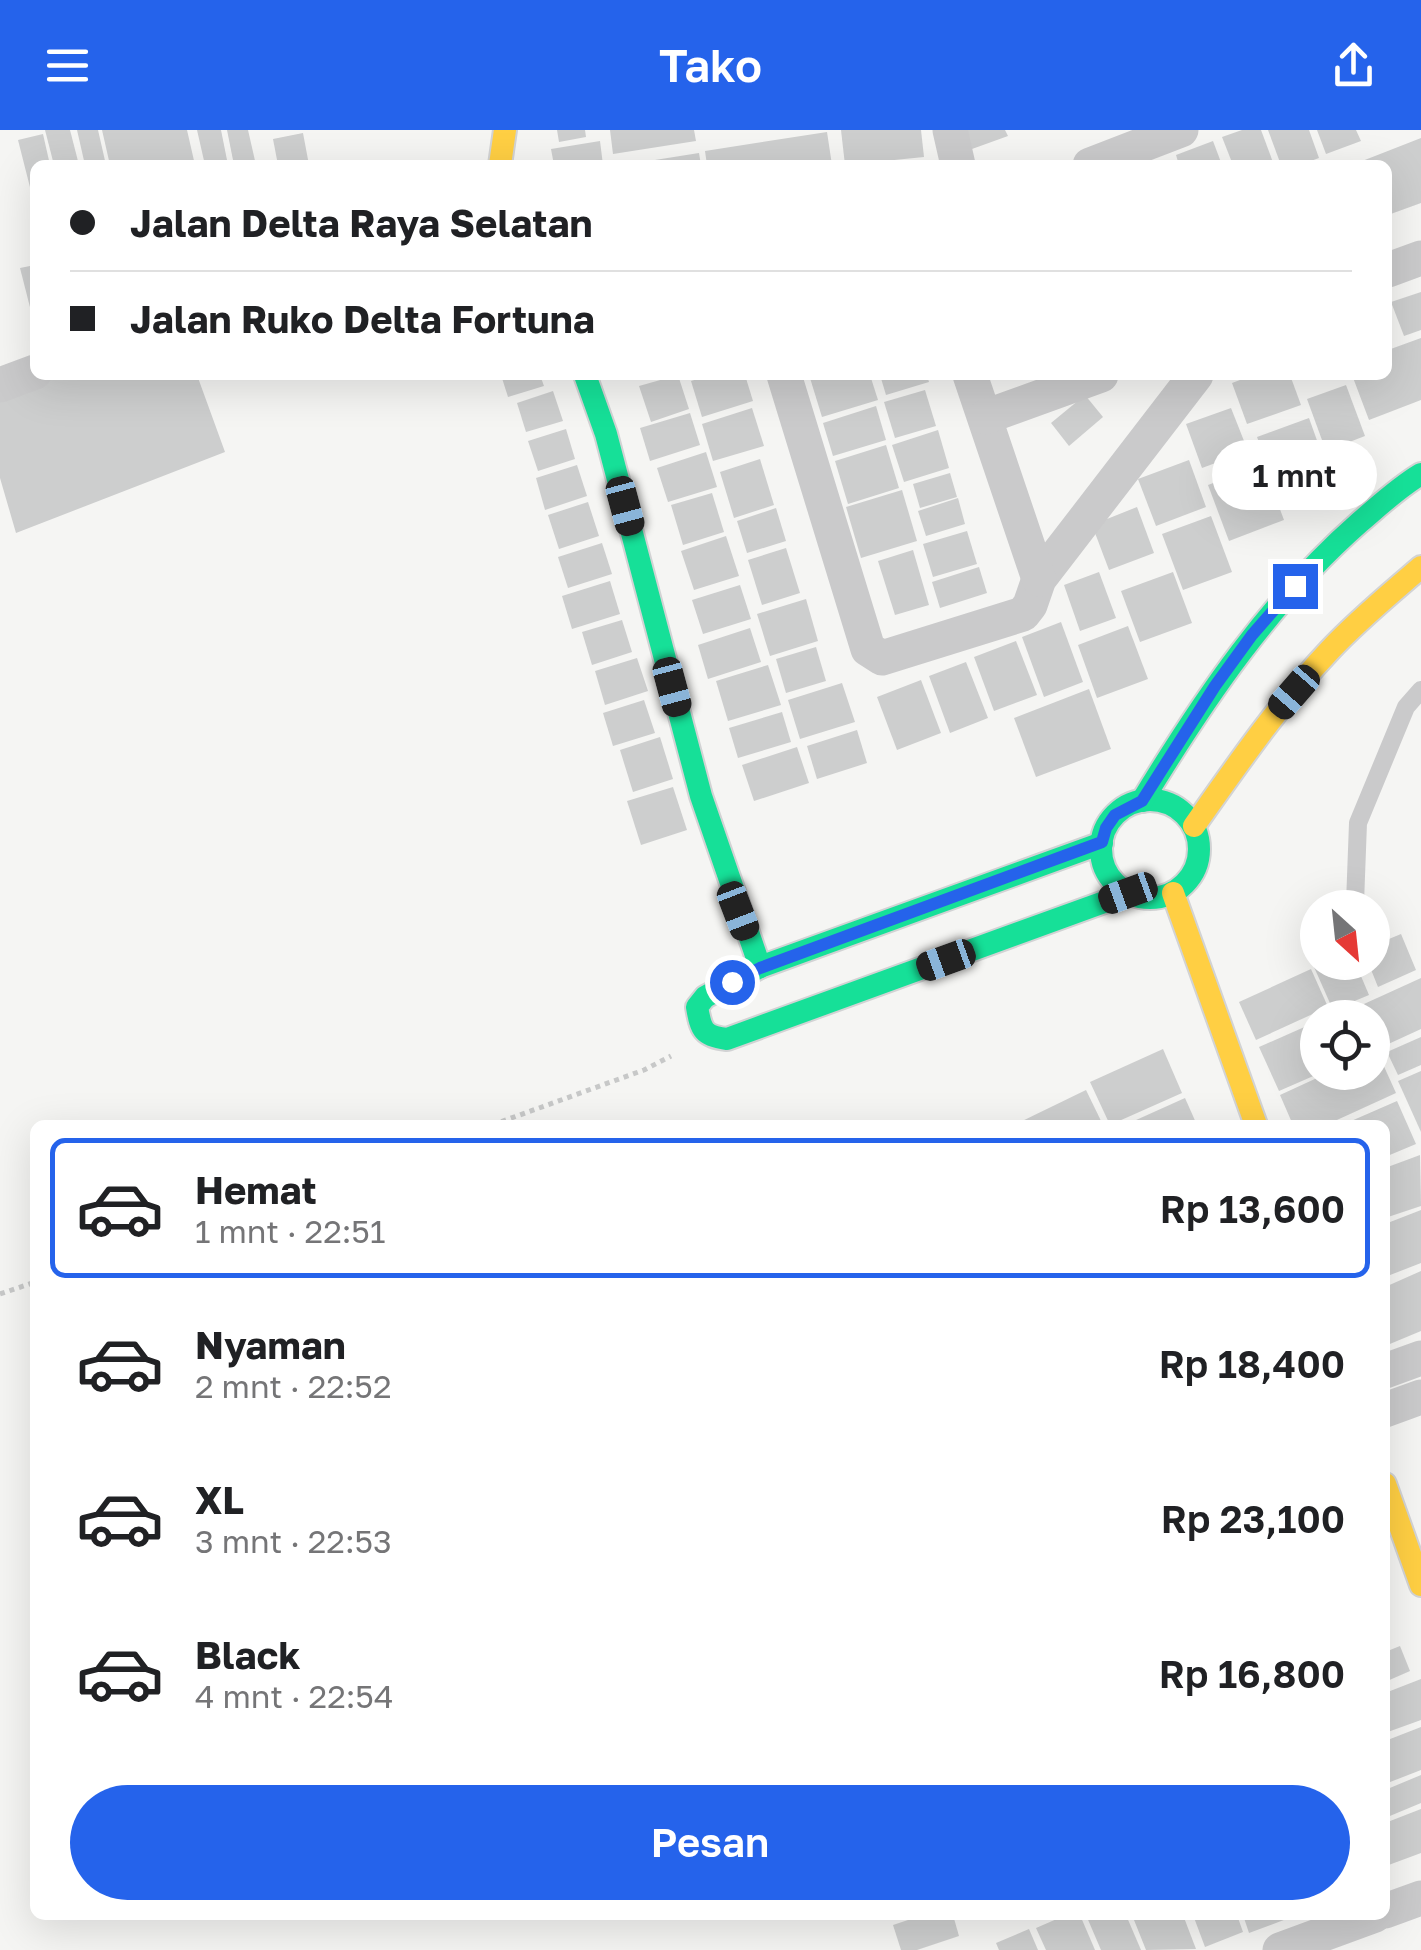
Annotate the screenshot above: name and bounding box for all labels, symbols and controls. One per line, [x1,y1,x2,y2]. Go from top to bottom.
icon: menu [40,38,95,93]
text: Tako [659,38,762,92]
icon: share [1326,38,1381,93]
text: Jalan Delta Raya Selatan [130,200,592,245]
text: Jalan Ruko Delta Fortuna [130,296,595,341]
callout: 1 mnt [1212,441,1378,511]
text: 1 mnt [1252,456,1337,494]
car [603,473,647,539]
route end [1273,564,1318,609]
car [650,654,694,720]
car [1263,660,1325,724]
car [1095,869,1161,917]
car [713,878,763,944]
north arrow [1300,890,1390,980]
map controls [1300,890,1390,1090]
car [913,936,979,984]
route start [710,960,755,1005]
button: locate [1300,1000,1390,1090]
icon: car [75,1163,165,1253]
text: Hemat [195,1167,317,1212]
text: Rp 13,600 [1160,1186,1345,1231]
text: 1 mnt · 22:51 [195,1212,385,1250]
icon: car [75,1318,165,1408]
text: Nyaman [195,1322,346,1367]
text: Rp 18,400 [1159,1341,1345,1386]
text: 2 mnt · 22:52 [195,1367,391,1405]
icon: car [75,1473,165,1563]
text: XL [195,1477,244,1522]
text: Rp 23,100 [1161,1496,1345,1541]
text: 3 mnt · 22:53 [195,1522,392,1560]
icon: car [75,1628,165,1718]
text: Black [195,1632,300,1677]
text: Rp 16,800 [1159,1651,1345,1696]
text: 4 mnt · 22:54 [195,1677,393,1715]
button: Pesan [70,1785,1350,1900]

